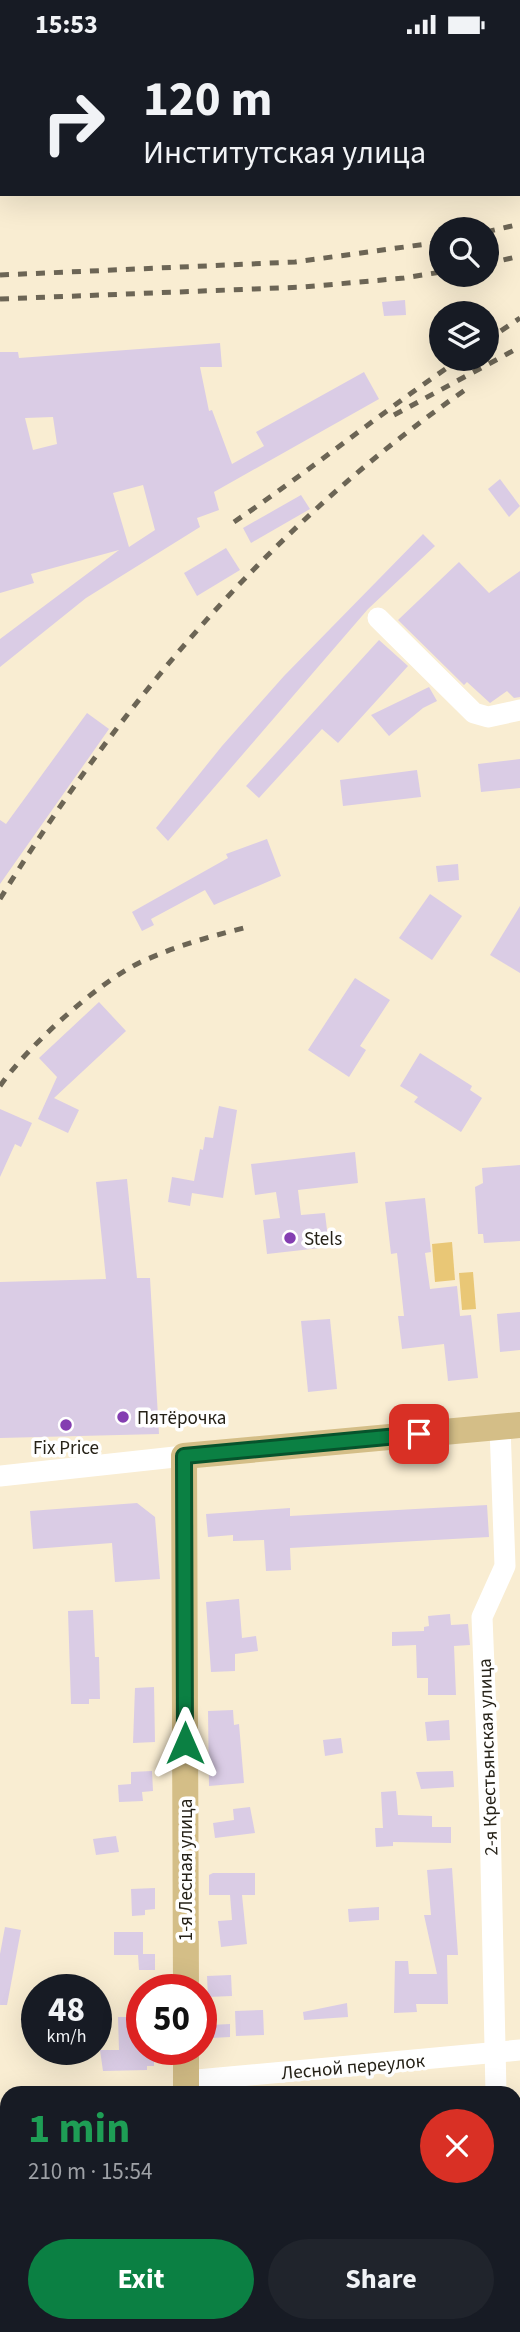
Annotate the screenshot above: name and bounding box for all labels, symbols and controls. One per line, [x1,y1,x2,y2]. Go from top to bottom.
text: 15:53 [35,6,98,43]
text: 120 m [143,65,272,135]
icon: right [28,77,119,168]
text: Институтская улица [143,130,426,176]
map controls [429,217,499,371]
button: search [429,217,499,287]
button: layers [429,301,499,371]
place label: Stels [304,1226,342,1253]
marker: Stels [282,1230,298,1246]
pin [389,1404,449,1464]
place label: Пятёрочка [137,1405,226,1432]
marker: Пятёрочка [115,1409,131,1425]
icon: arrive [400,1415,438,1453]
marker: Fix Price [58,1417,74,1433]
place label: Fix Price [33,1435,99,1462]
street label: 2-я Крестьянская улица [472,1658,505,1856]
position arrow [148,1706,222,1780]
street label: 1-я Лесная улица [173,1799,200,1941]
speed limit sign: 50 [126,1974,217,2065]
text: 48 [48,1985,85,2035]
text: km/h [47,2024,86,2049]
street label: Лесной переулок [280,2048,427,2087]
text: 1 min [28,2099,130,2159]
button: close [420,2109,494,2183]
text: 210 m · 15:54 [28,2155,152,2188]
button: Exit [28,2239,254,2319]
button: Share [268,2239,494,2319]

